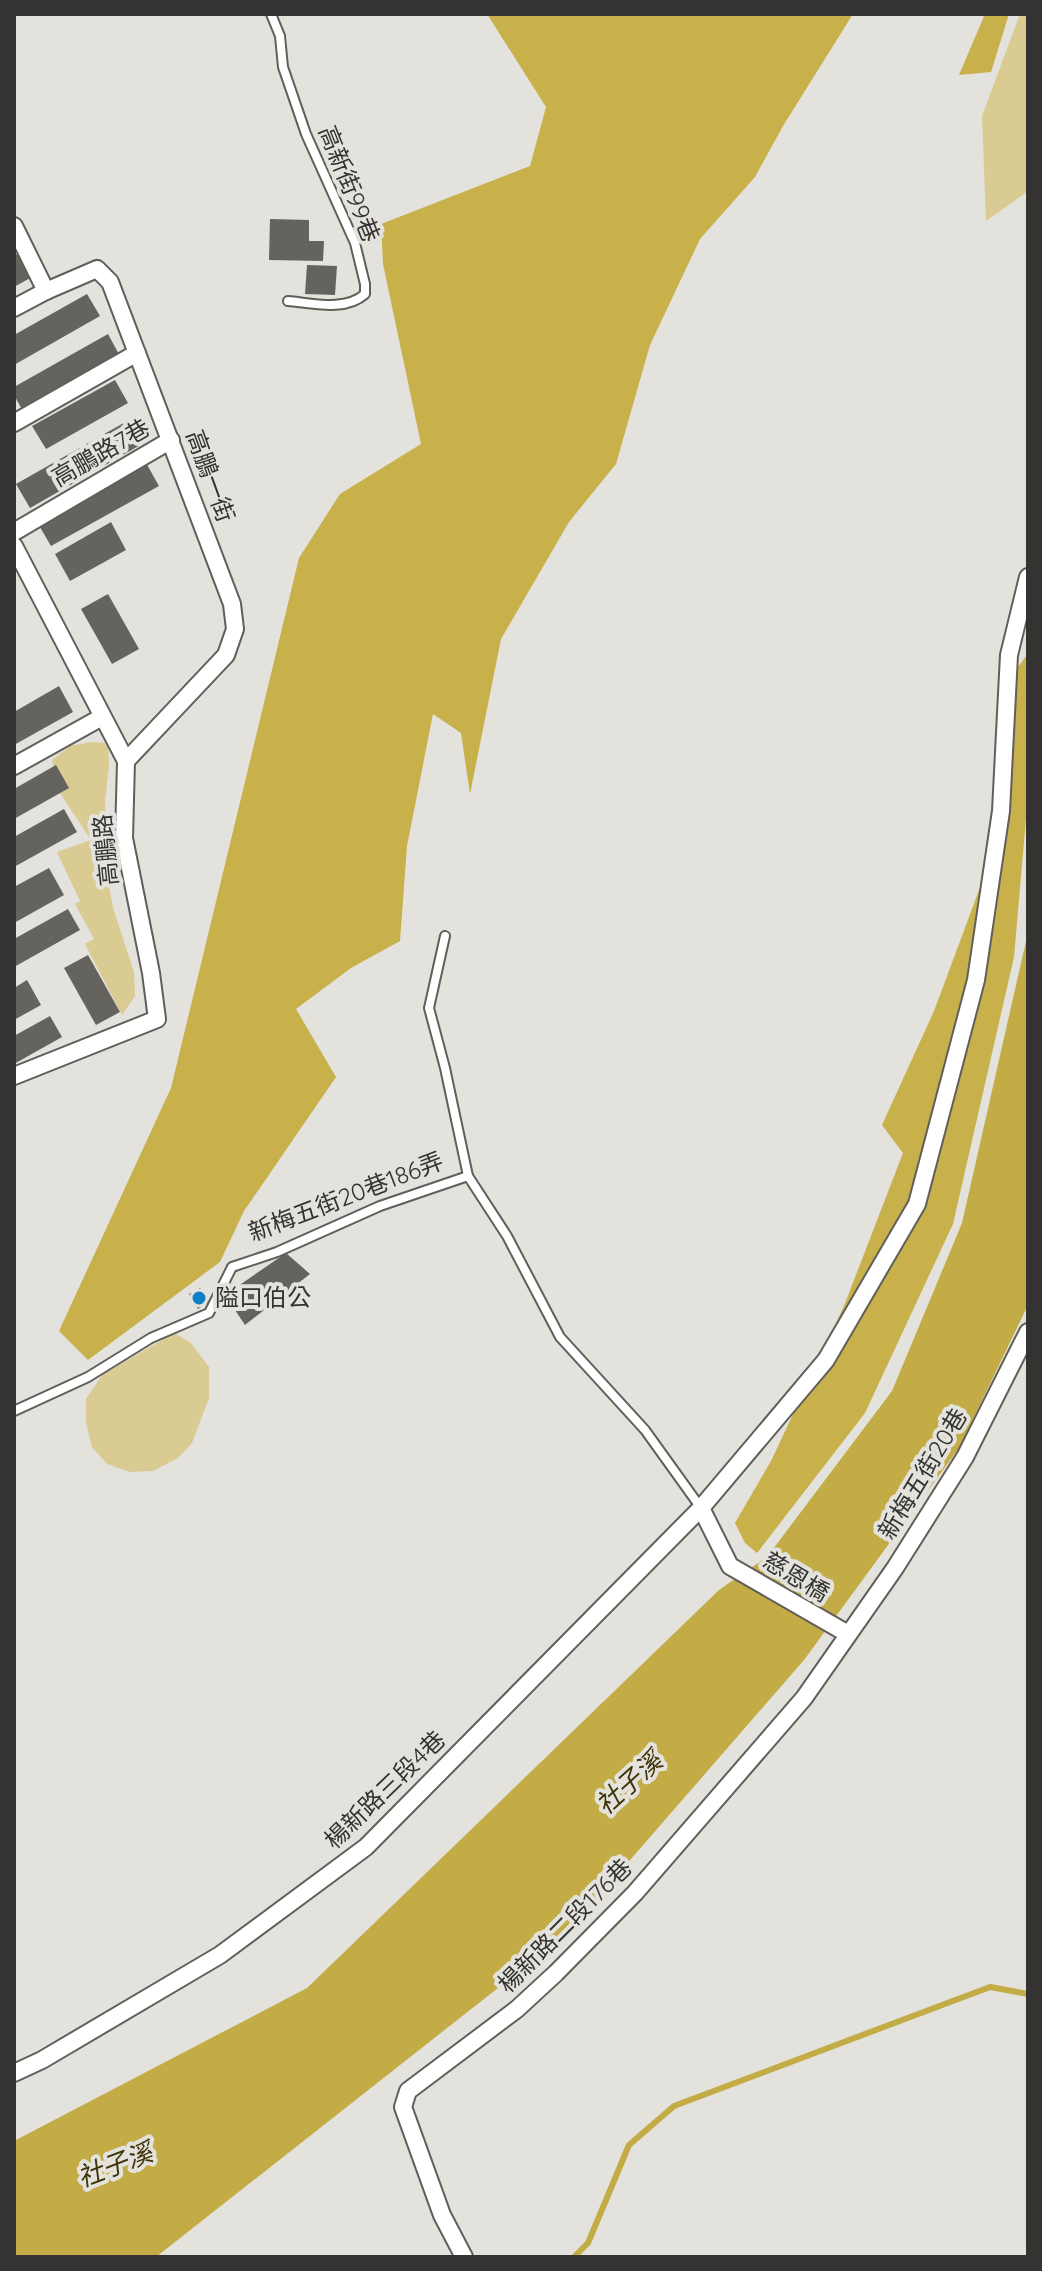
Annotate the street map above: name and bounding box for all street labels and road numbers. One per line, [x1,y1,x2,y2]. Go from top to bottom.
street label: 高新街99巷 [313,121,387,246]
street label: 高鵬路7巷 [46,412,155,492]
street label: 高鵬一街 [180,425,241,526]
street label: 高鵬路 [86,813,124,887]
street label: 新梅五街20巷186弄 [244,1145,447,1247]
street label: 新梅五街20巷 [871,1403,973,1544]
street label: 慈恩橋 [758,1545,835,1608]
street label: 楊新路三段4巷 [318,1724,451,1854]
street label: 楊新路二段176巷 [491,1852,638,1999]

